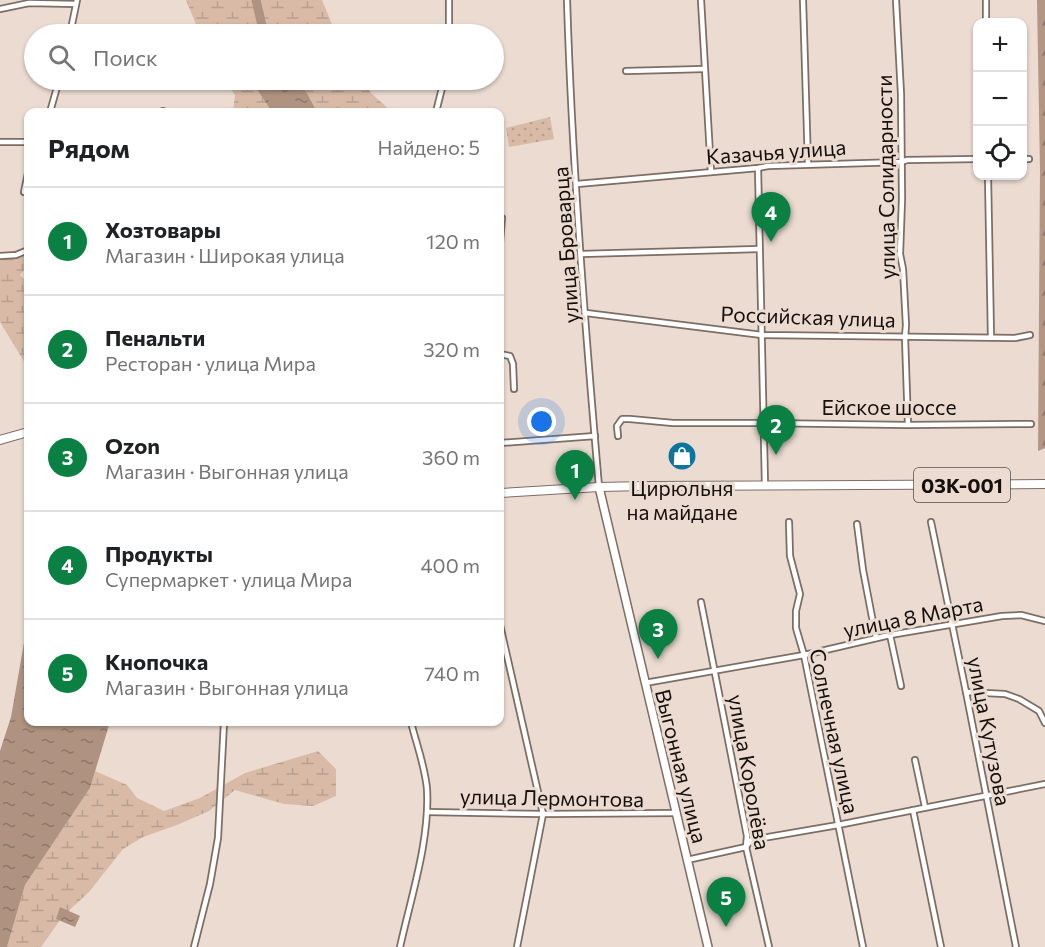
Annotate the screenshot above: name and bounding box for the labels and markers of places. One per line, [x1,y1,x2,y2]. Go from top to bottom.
pin: 4 [752,192,790,242]
pin: 2 [756,406,796,455]
shop icon: Цирюльня на майдане [666,440,698,472]
pin: 1 [556,450,594,500]
place label: Цирюльня на майдане [627,475,738,524]
pin: 3 [638,610,678,659]
pin: 5 [706,878,746,927]

